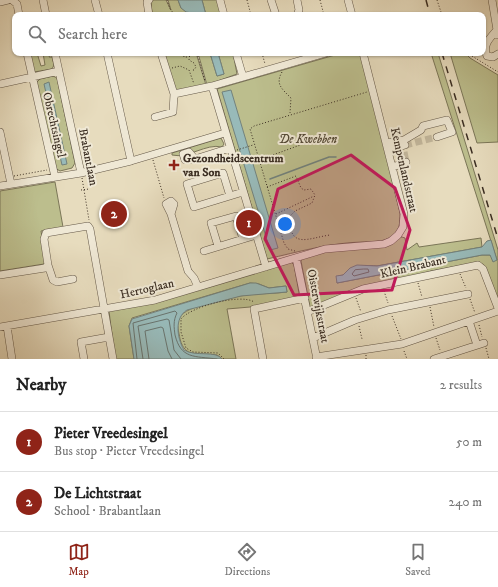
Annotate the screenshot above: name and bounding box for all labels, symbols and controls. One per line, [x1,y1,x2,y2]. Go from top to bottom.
search box [12,12,486,56]
icon: search [26,23,48,45]
text: Search here [58,25,127,44]
street label: Obrechtsingel [39,91,69,159]
street label: Kempenlandstraat [387,126,421,214]
street label: Brabantlaan [75,127,101,188]
park label: De Kwebben [279,132,337,147]
place label: Gezondheidscentrum van Son [182,151,283,180]
marker: Gezondheidscentrum van Son [168,159,180,171]
pin: 2 [101,199,127,229]
pin: 1 [236,208,262,238]
your location [275,214,295,234]
street label: Klein Brabant [379,252,447,282]
street label: Oisterwijkstraat [303,268,333,344]
street label: Hertoglaan [119,275,176,302]
text: Nearby [16,374,66,396]
text: 2 results [440,377,482,393]
text: Pieter Vreedesingel [54,424,168,443]
text: 1 [27,434,31,450]
text: 50 m [456,434,482,450]
text: Bus stop · Pieter Vreedesingel [54,443,204,459]
text: De Lichtstraat [54,484,141,503]
text: 2 [26,494,32,510]
text: 240 m [449,494,482,510]
text: School · Brabantlaan [54,503,161,519]
tab: Map [68,541,90,579]
tab: Directions [225,541,270,579]
tab: Saved [405,541,430,579]

